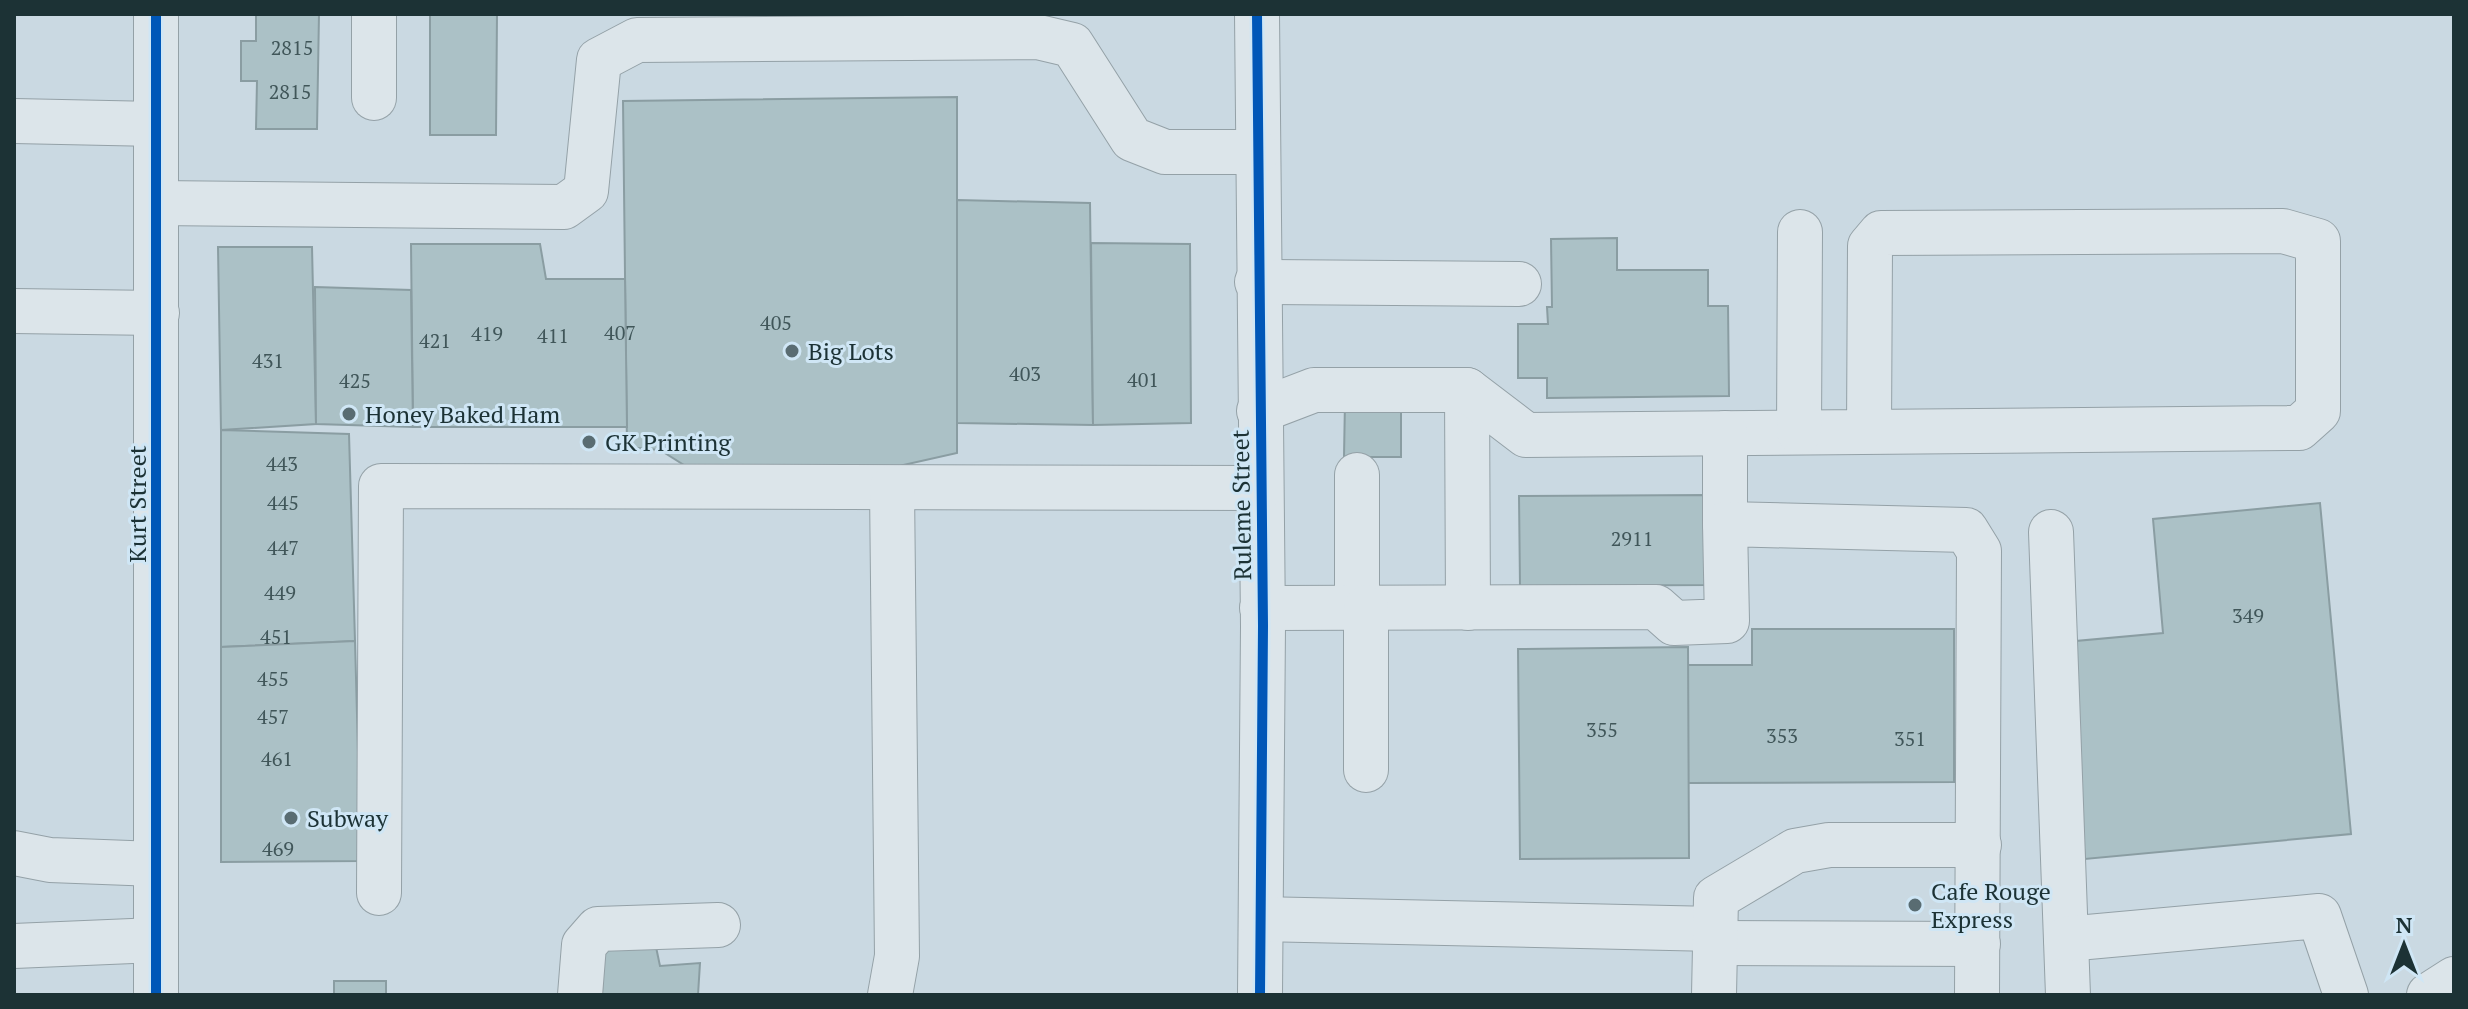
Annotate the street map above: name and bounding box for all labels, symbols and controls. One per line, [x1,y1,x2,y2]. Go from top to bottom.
house number: 2815 [271,34,313,61]
house number: 2815 [269,78,311,105]
house number: 405 [760,309,792,336]
house number: 407 [604,319,636,346]
house number: 419 [471,320,503,347]
house number: 411 [537,322,569,349]
house number: 421 [419,327,451,354]
place label: Big Lots [808,335,894,367]
marker: Big Lots [783,342,801,360]
house number: 431 [252,347,284,374]
house number: 403 [1009,360,1041,387]
house number: 401 [1127,366,1159,393]
house number: 425 [339,367,371,394]
place label: Honey Baked Ham [365,398,560,430]
marker: Honey Baked Ham [340,405,358,423]
place label: GK Printing [605,426,731,458]
street label: Ruleme Street [1224,429,1258,581]
marker: GK Printing [580,433,598,451]
street label: Kurt Street [121,445,153,563]
house number: 443 [266,450,298,477]
house number: 445 [267,489,299,516]
house number: 2911 [1611,525,1653,552]
house number: 447 [267,534,299,561]
house number: 449 [264,579,296,606]
house number: 349 [2232,602,2264,629]
house number: 451 [260,623,292,650]
house number: 455 [257,665,289,692]
house number: 457 [257,703,289,730]
house number: 355 [1586,716,1618,743]
house number: 353 [1766,722,1798,749]
house number: 351 [1894,725,1926,752]
house number: 461 [261,745,293,772]
place label: Subway [307,802,389,834]
marker: Subway [282,809,300,827]
house number: 469 [262,835,294,862]
place label: Cafe Rouge Express [1931,875,2051,935]
marker: Cafe Rouge Express [1906,896,1924,914]
north arrow [2364,905,2444,985]
text: N [2396,910,2413,939]

